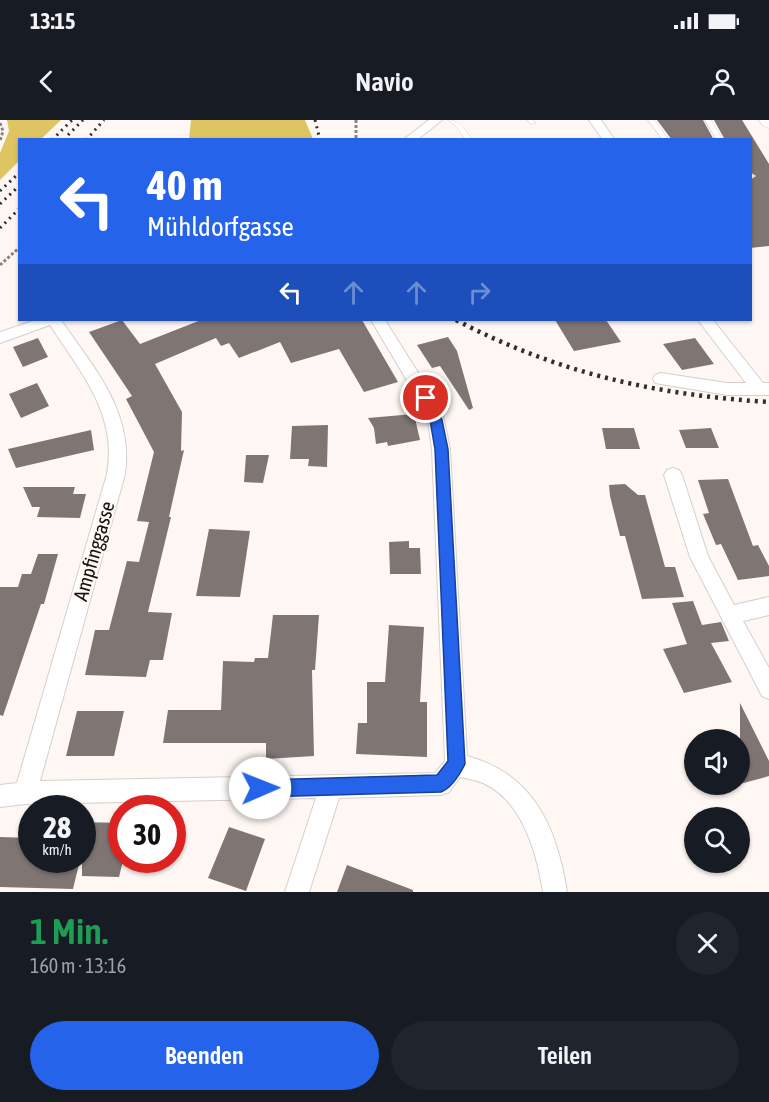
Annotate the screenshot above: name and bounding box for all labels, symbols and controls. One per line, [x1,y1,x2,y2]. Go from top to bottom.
text: 13:15 [30,8,75,34]
icon: back [30,65,63,98]
icon: person [706,65,739,98]
text: Navio [355,66,414,97]
text: 40 m [147,161,222,209]
icon: left [48,162,126,240]
text: Mühldorfgasse [147,211,294,242]
icon: left [274,276,307,309]
icon: ahead [337,276,370,309]
icon: ahead [400,276,433,309]
icon: right [463,276,496,309]
pin [400,372,451,423]
icon: arrive [409,381,442,414]
street label: Ampfinggasse [68,498,119,603]
map controls [684,729,750,873]
button: sound [684,729,750,795]
position arrow [228,756,292,820]
speed limit sign: 30 [108,795,186,873]
button: search [684,807,750,873]
text: 28 [43,810,71,844]
text: km/h [42,841,72,858]
text: 1 Min. [30,910,108,952]
button: close [676,912,739,975]
text: 160 m · 13:16 [30,954,126,977]
button: Beenden [30,1021,379,1090]
button: Teilen [391,1021,739,1090]

